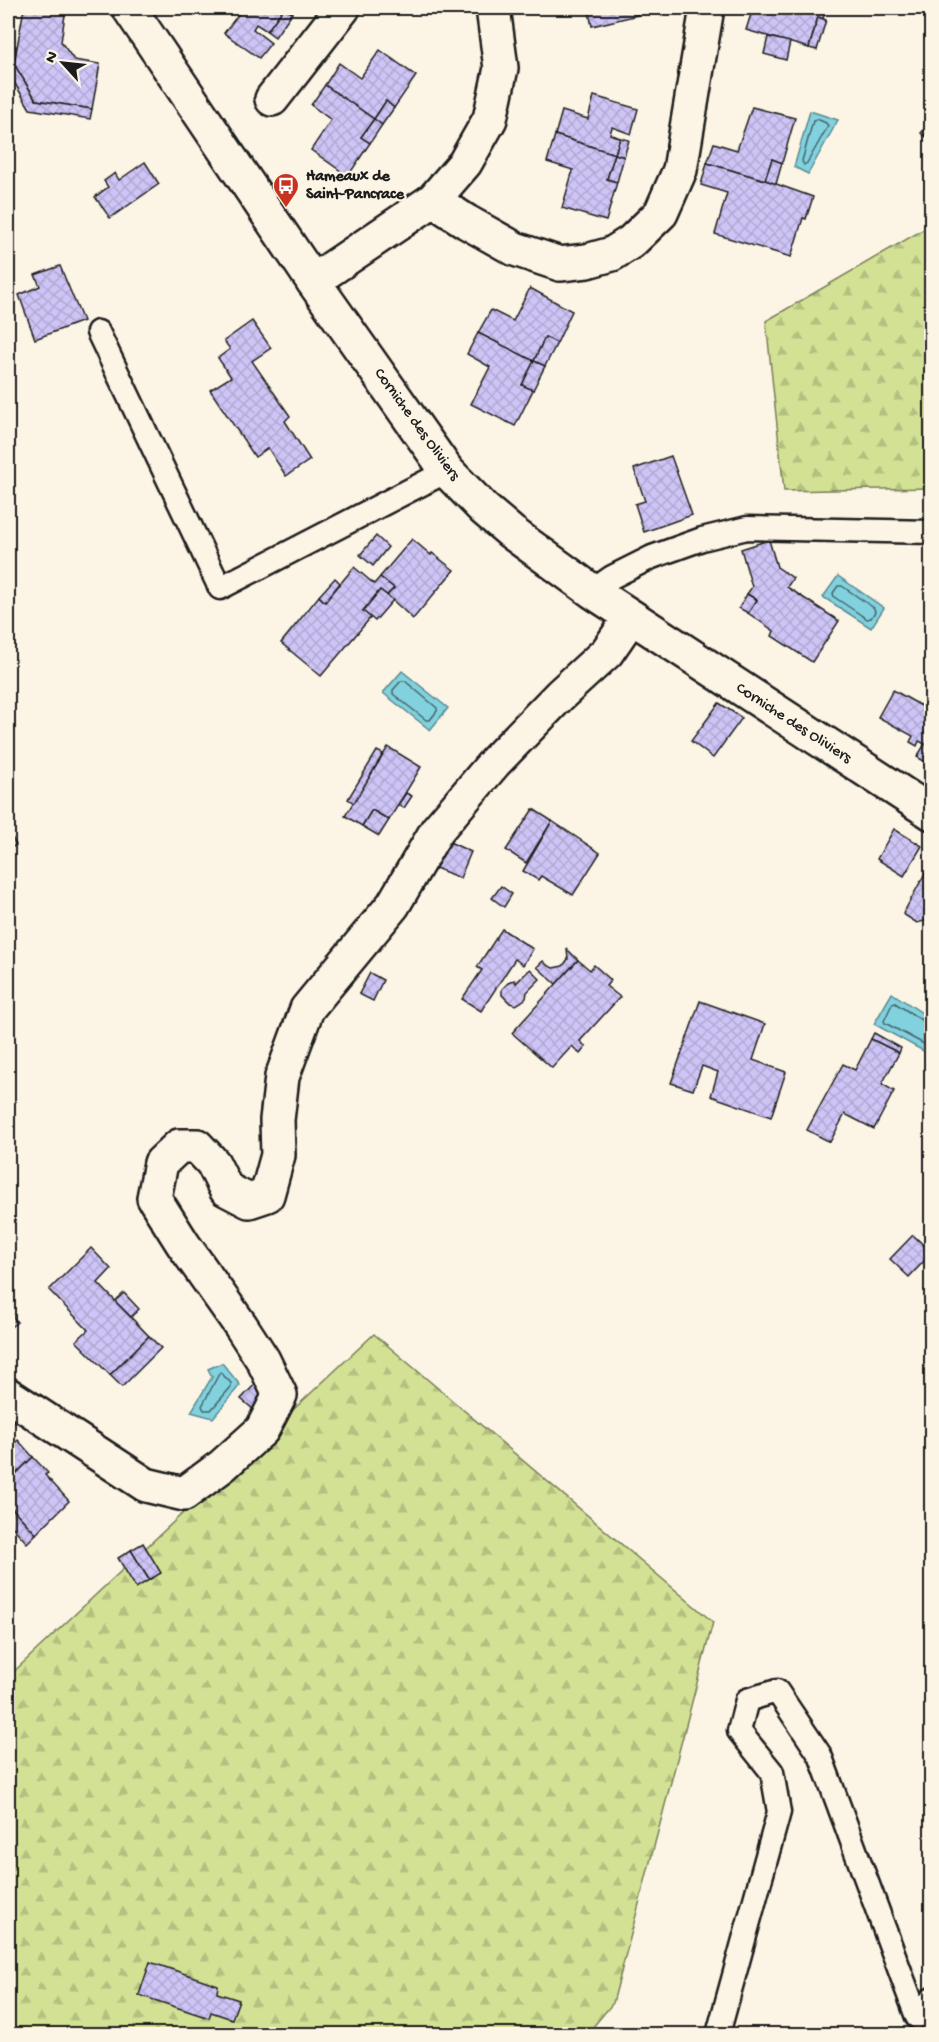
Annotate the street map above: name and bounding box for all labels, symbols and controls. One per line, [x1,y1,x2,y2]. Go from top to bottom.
north arrow [33,33,93,93]
text: N [42,48,64,67]
place label: Hameaux de Saint-Pancrace [306,168,405,205]
bus stop icon: Hameaux de Saint-Pancrace [271,171,301,209]
street label: Corniche des Oliviers [369,365,464,486]
street label: Corniche des Oliviers [732,680,855,769]

